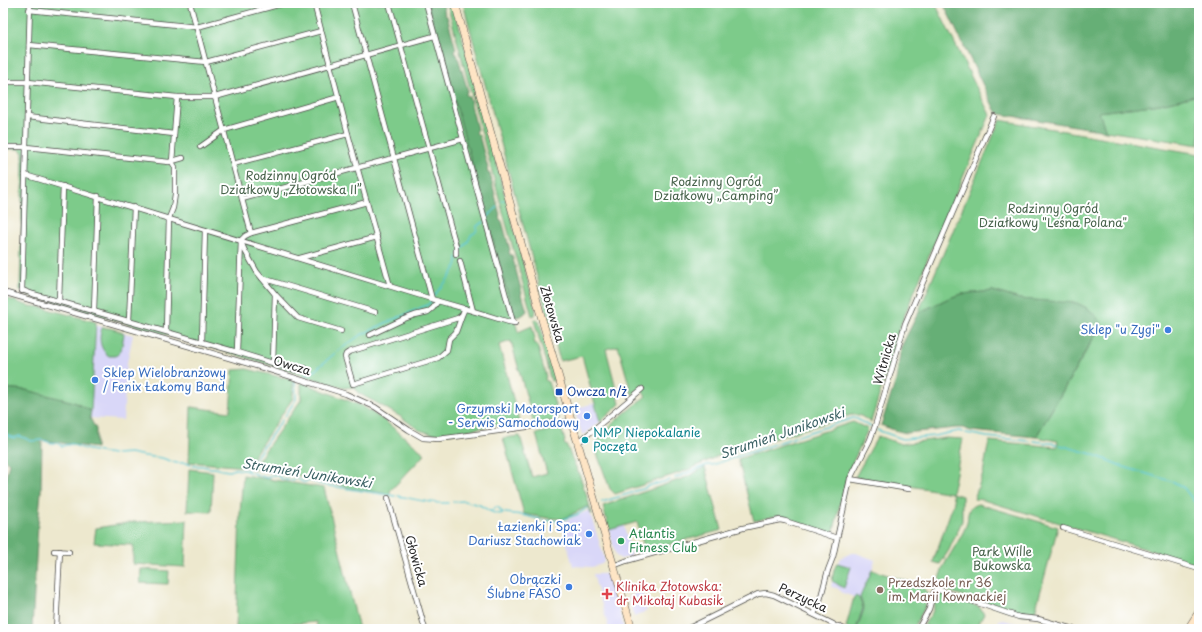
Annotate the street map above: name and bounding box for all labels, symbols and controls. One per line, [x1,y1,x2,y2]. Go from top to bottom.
park label: Rodzinny Ogród Działkowy „Złotowska II” [220,166,362,198]
park label: Rodzinny Ogród Działkowy „Camping” [654,172,778,204]
park label: Rodzinny Ogród Działkowy "Leśna Polana" [979,199,1127,231]
street label: Złotowska [536,283,570,345]
place label: Sklep "u Zygi" [1080,320,1160,338]
marker: Sklep "u Zygi" [1163,325,1173,335]
street label: Witnicka [868,330,900,387]
street label: Owcza [271,351,314,379]
place label: Sklep Wielobranżowy / Fenix Łakomy Band [103,363,226,395]
marker: Sklep Wielobranżowy / Fenix Łakomy Band [90,375,100,385]
place label: Owcza n/ż [567,382,627,400]
marker: Owcza n/ż [554,387,564,397]
place label: Grzymski Motorsport - Serwis Samochodowy [448,399,579,431]
water label: Strumień Junikowski [717,402,849,463]
marker: Grzymski Motorsport - Serwis Samochodowy [582,411,592,421]
place label: NMP Niepokalanie Poczęta [593,423,701,455]
marker: NMP Niepokalanie Poczęta [580,435,590,445]
water label: Strumień Junikowski [241,453,375,492]
place label: Łazienki i Spa: Dariusz Stachowiak [468,517,581,549]
place label: Atlantis Fitness Club [629,524,698,556]
marker: Łazienki i Spa: Dariusz Stachowiak [584,529,594,539]
street label: Głowicka [401,533,433,589]
marker: Atlantis Fitness Club [616,536,626,546]
park label: Park Wille Bukowska [972,542,1033,574]
place label: Obrączki Ślubne FASO [487,570,561,602]
place label: Przedszkole nr 36 im. Marii Kownackiej [888,573,1006,605]
place label: Klinika Złotowska: dr Mikołaj Kubasik [616,577,723,609]
street label: Perzycka [776,578,831,616]
marker: Obrączki Ślubne FASO [564,582,574,592]
marker: Przedszkole nr 36 im. Marii Kownackiej [875,585,885,595]
marker: Klinika Złotowska: dr Mikołaj Kubasik [601,588,613,600]

